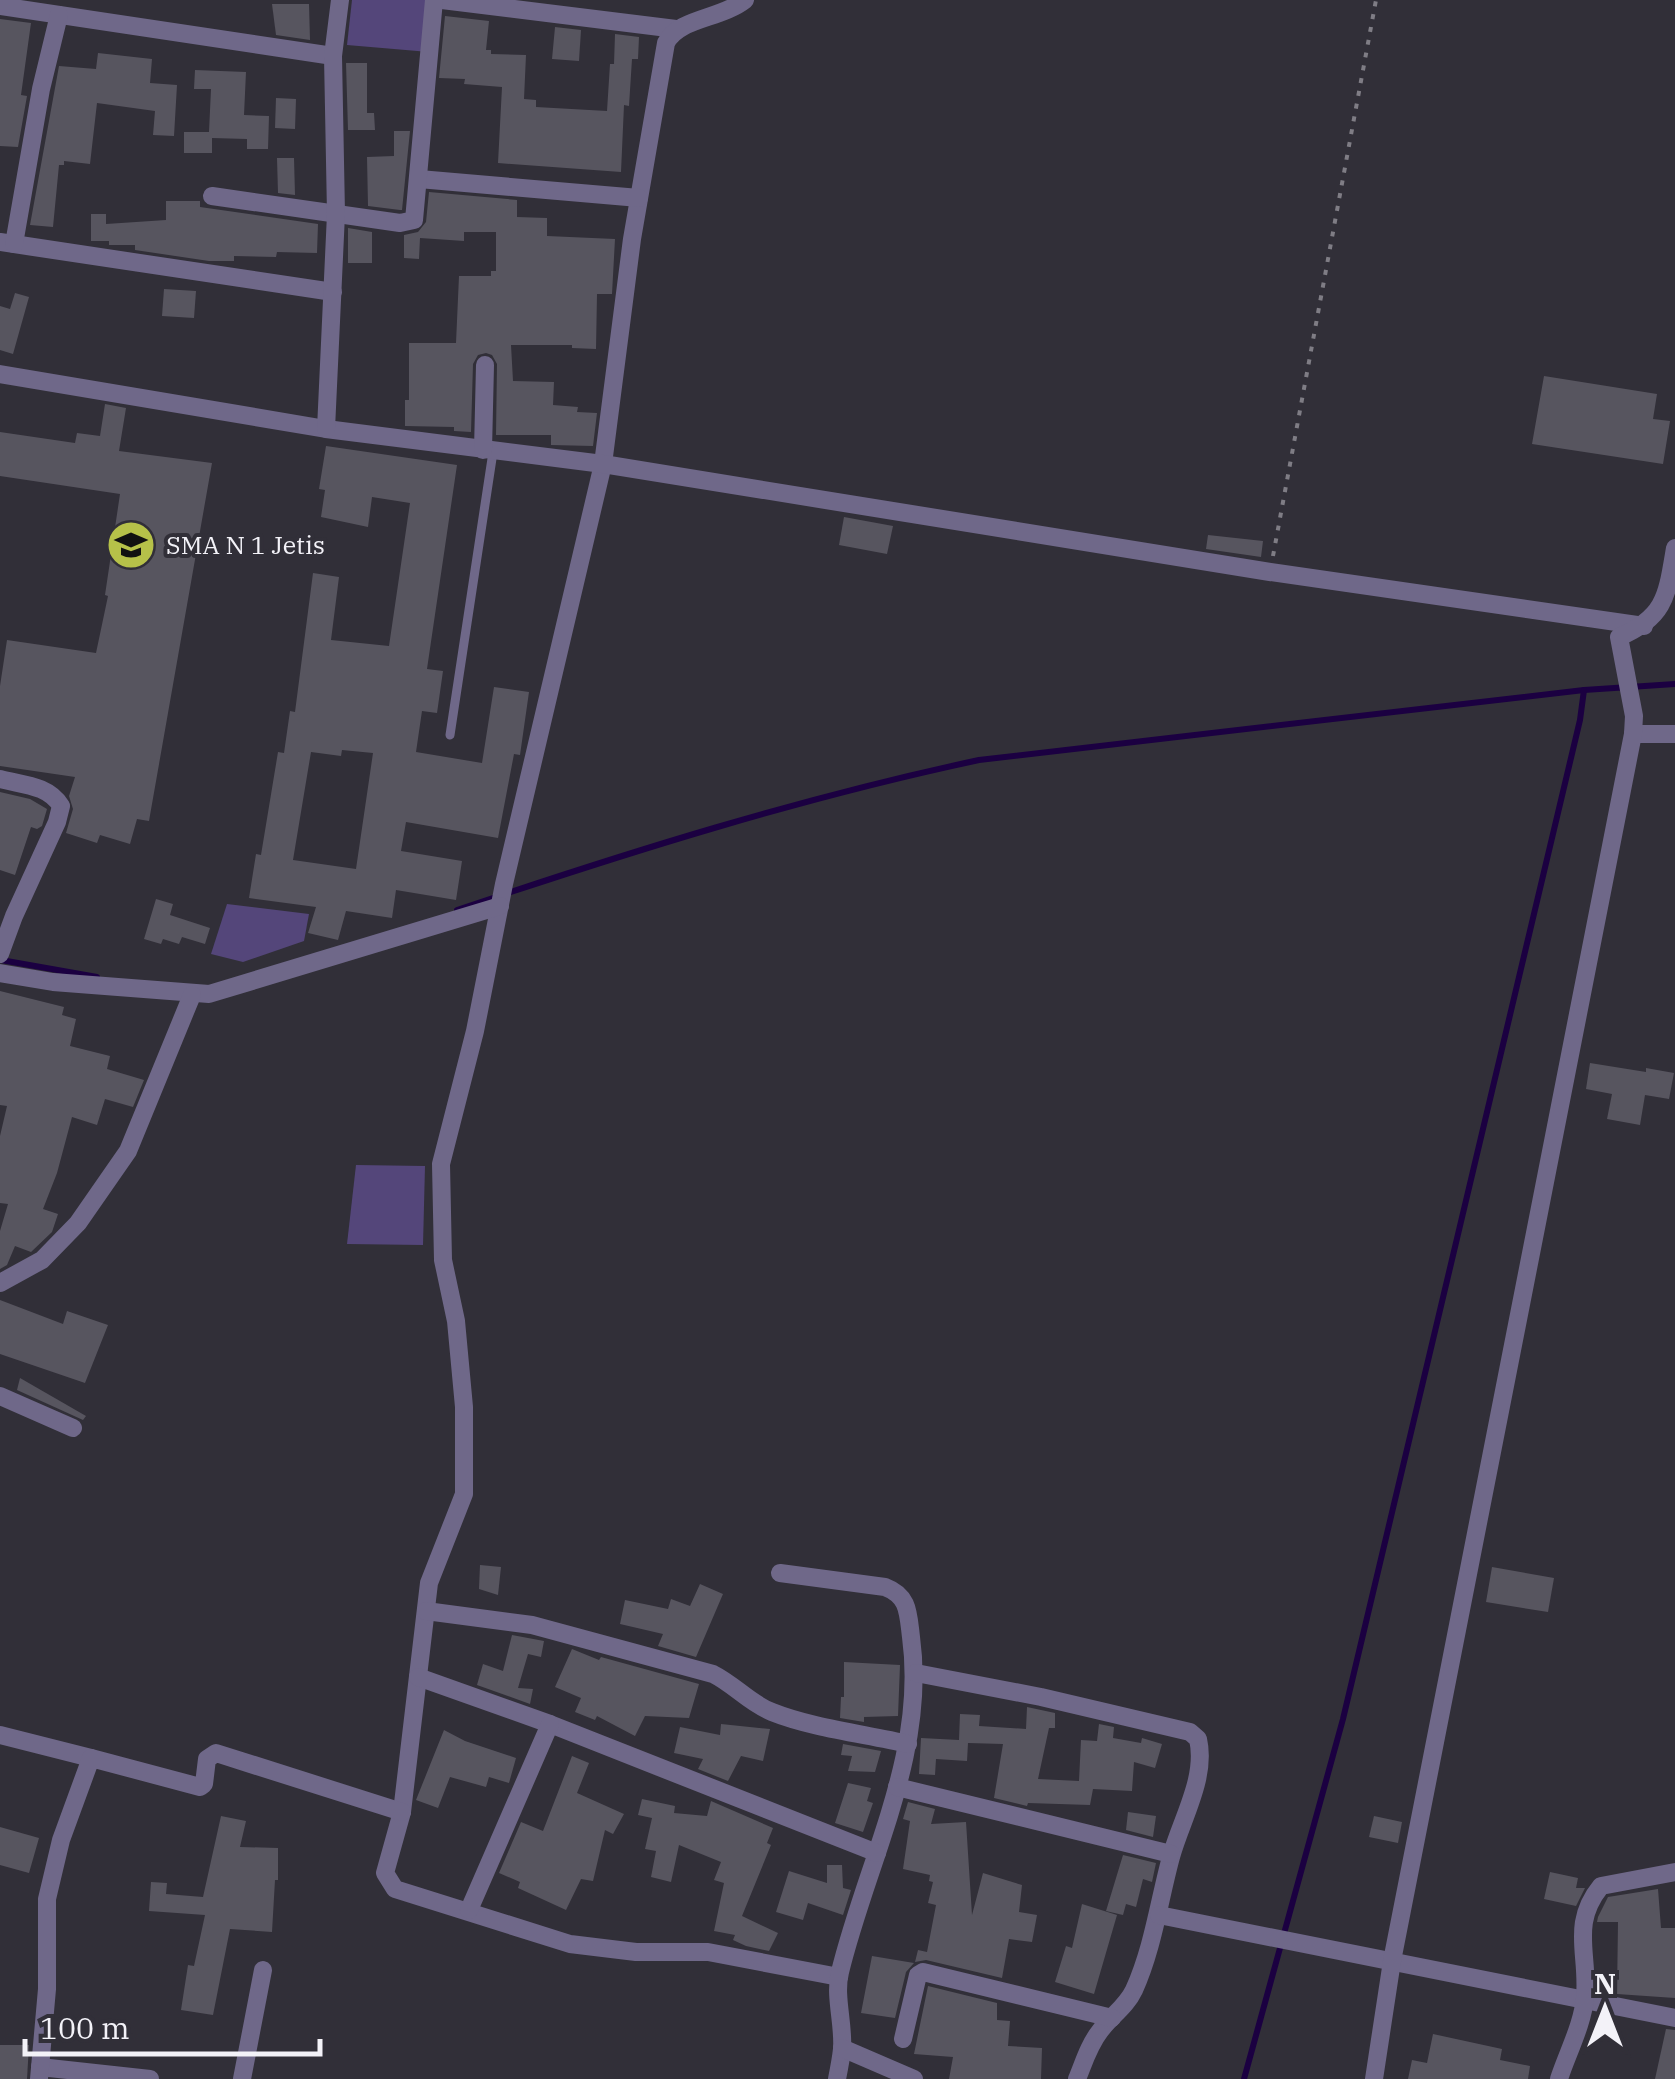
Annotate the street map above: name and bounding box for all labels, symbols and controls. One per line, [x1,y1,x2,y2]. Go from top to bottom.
school or university icon: SMA N 1 Jetis [105,519,157,571]
place label: SMA N 1 Jetis [166,528,325,561]
north arrow [1555,1959,1655,2059]
text: N [1594,1965,1616,2002]
scale bar [25,1994,320,2056]
text: 100 m [40,2008,130,2047]

